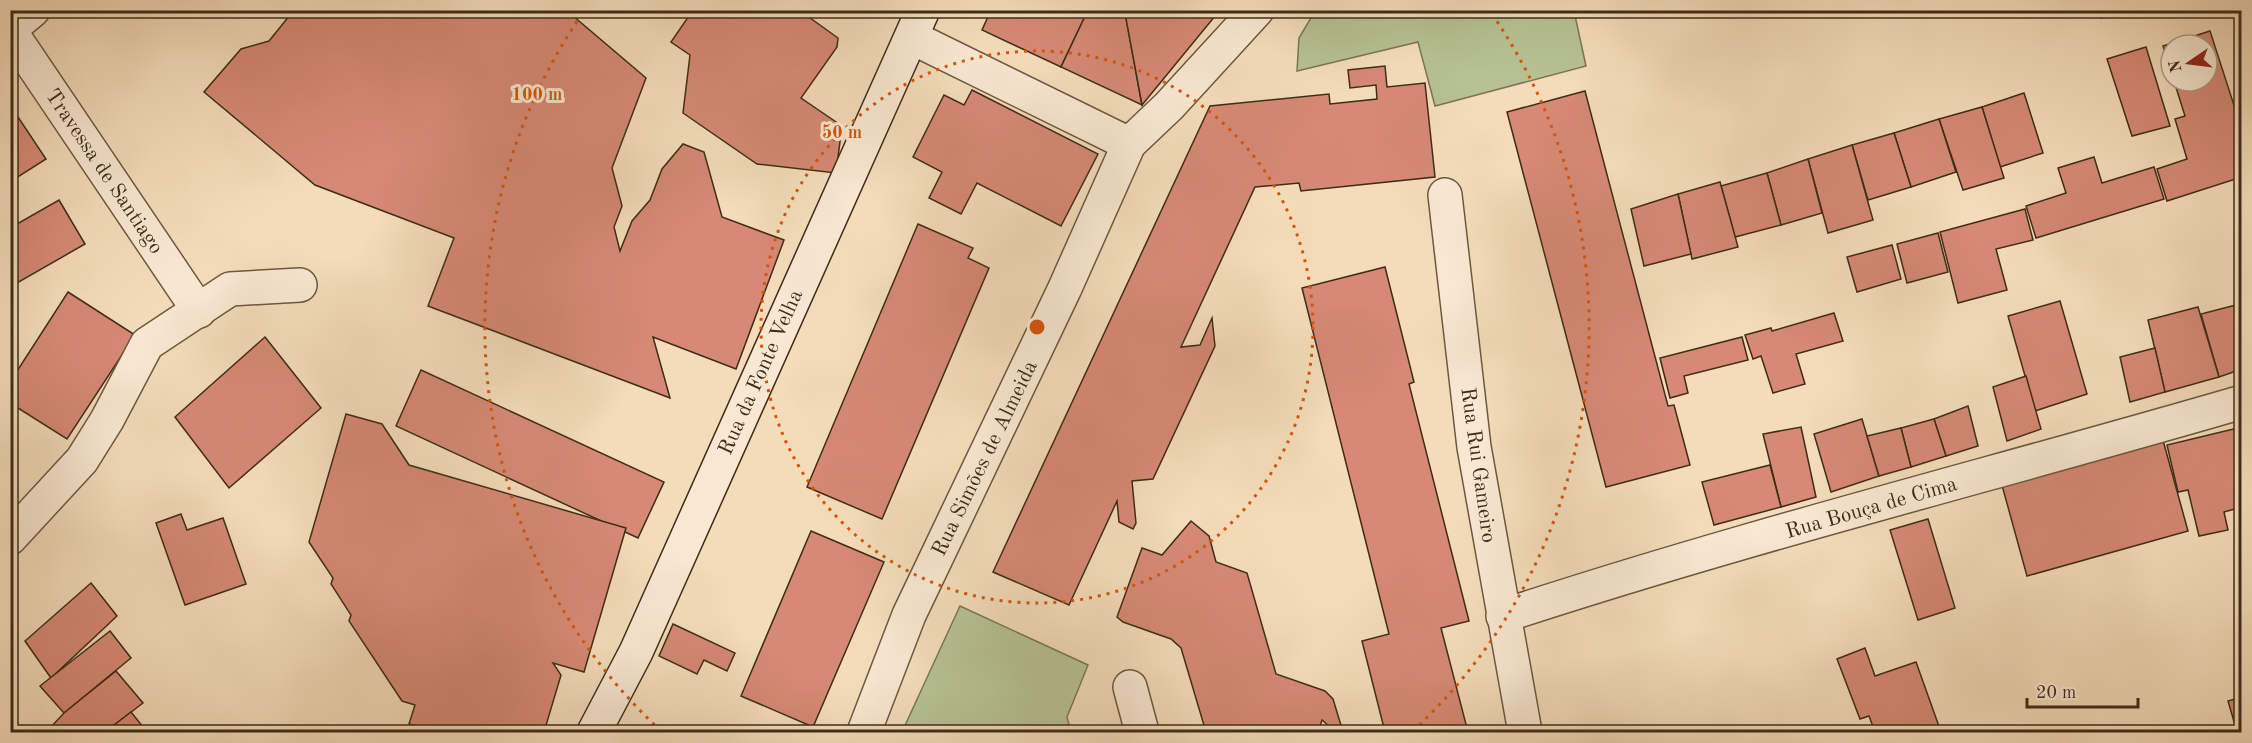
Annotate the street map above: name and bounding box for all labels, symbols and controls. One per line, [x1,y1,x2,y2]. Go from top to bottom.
north arrow [2159,33,2219,93]
text: N [2167,58,2186,74]
street label: Travessa de Santiago [41,86,167,258]
text: 100 m [512,86,562,104]
text: 50 m [822,124,862,142]
street label: Rua da Fonte Velha [716,287,807,458]
centre of rings [1027,317,1047,337]
street label: Rua Simões de Almeida [929,358,1042,560]
street label: Rua Rui Gameiro [1456,386,1499,544]
street label: Rua Bouça de Cima [1783,474,1960,543]
scale bar [2027,671,2138,709]
text: 20 m [2036,684,2076,702]

